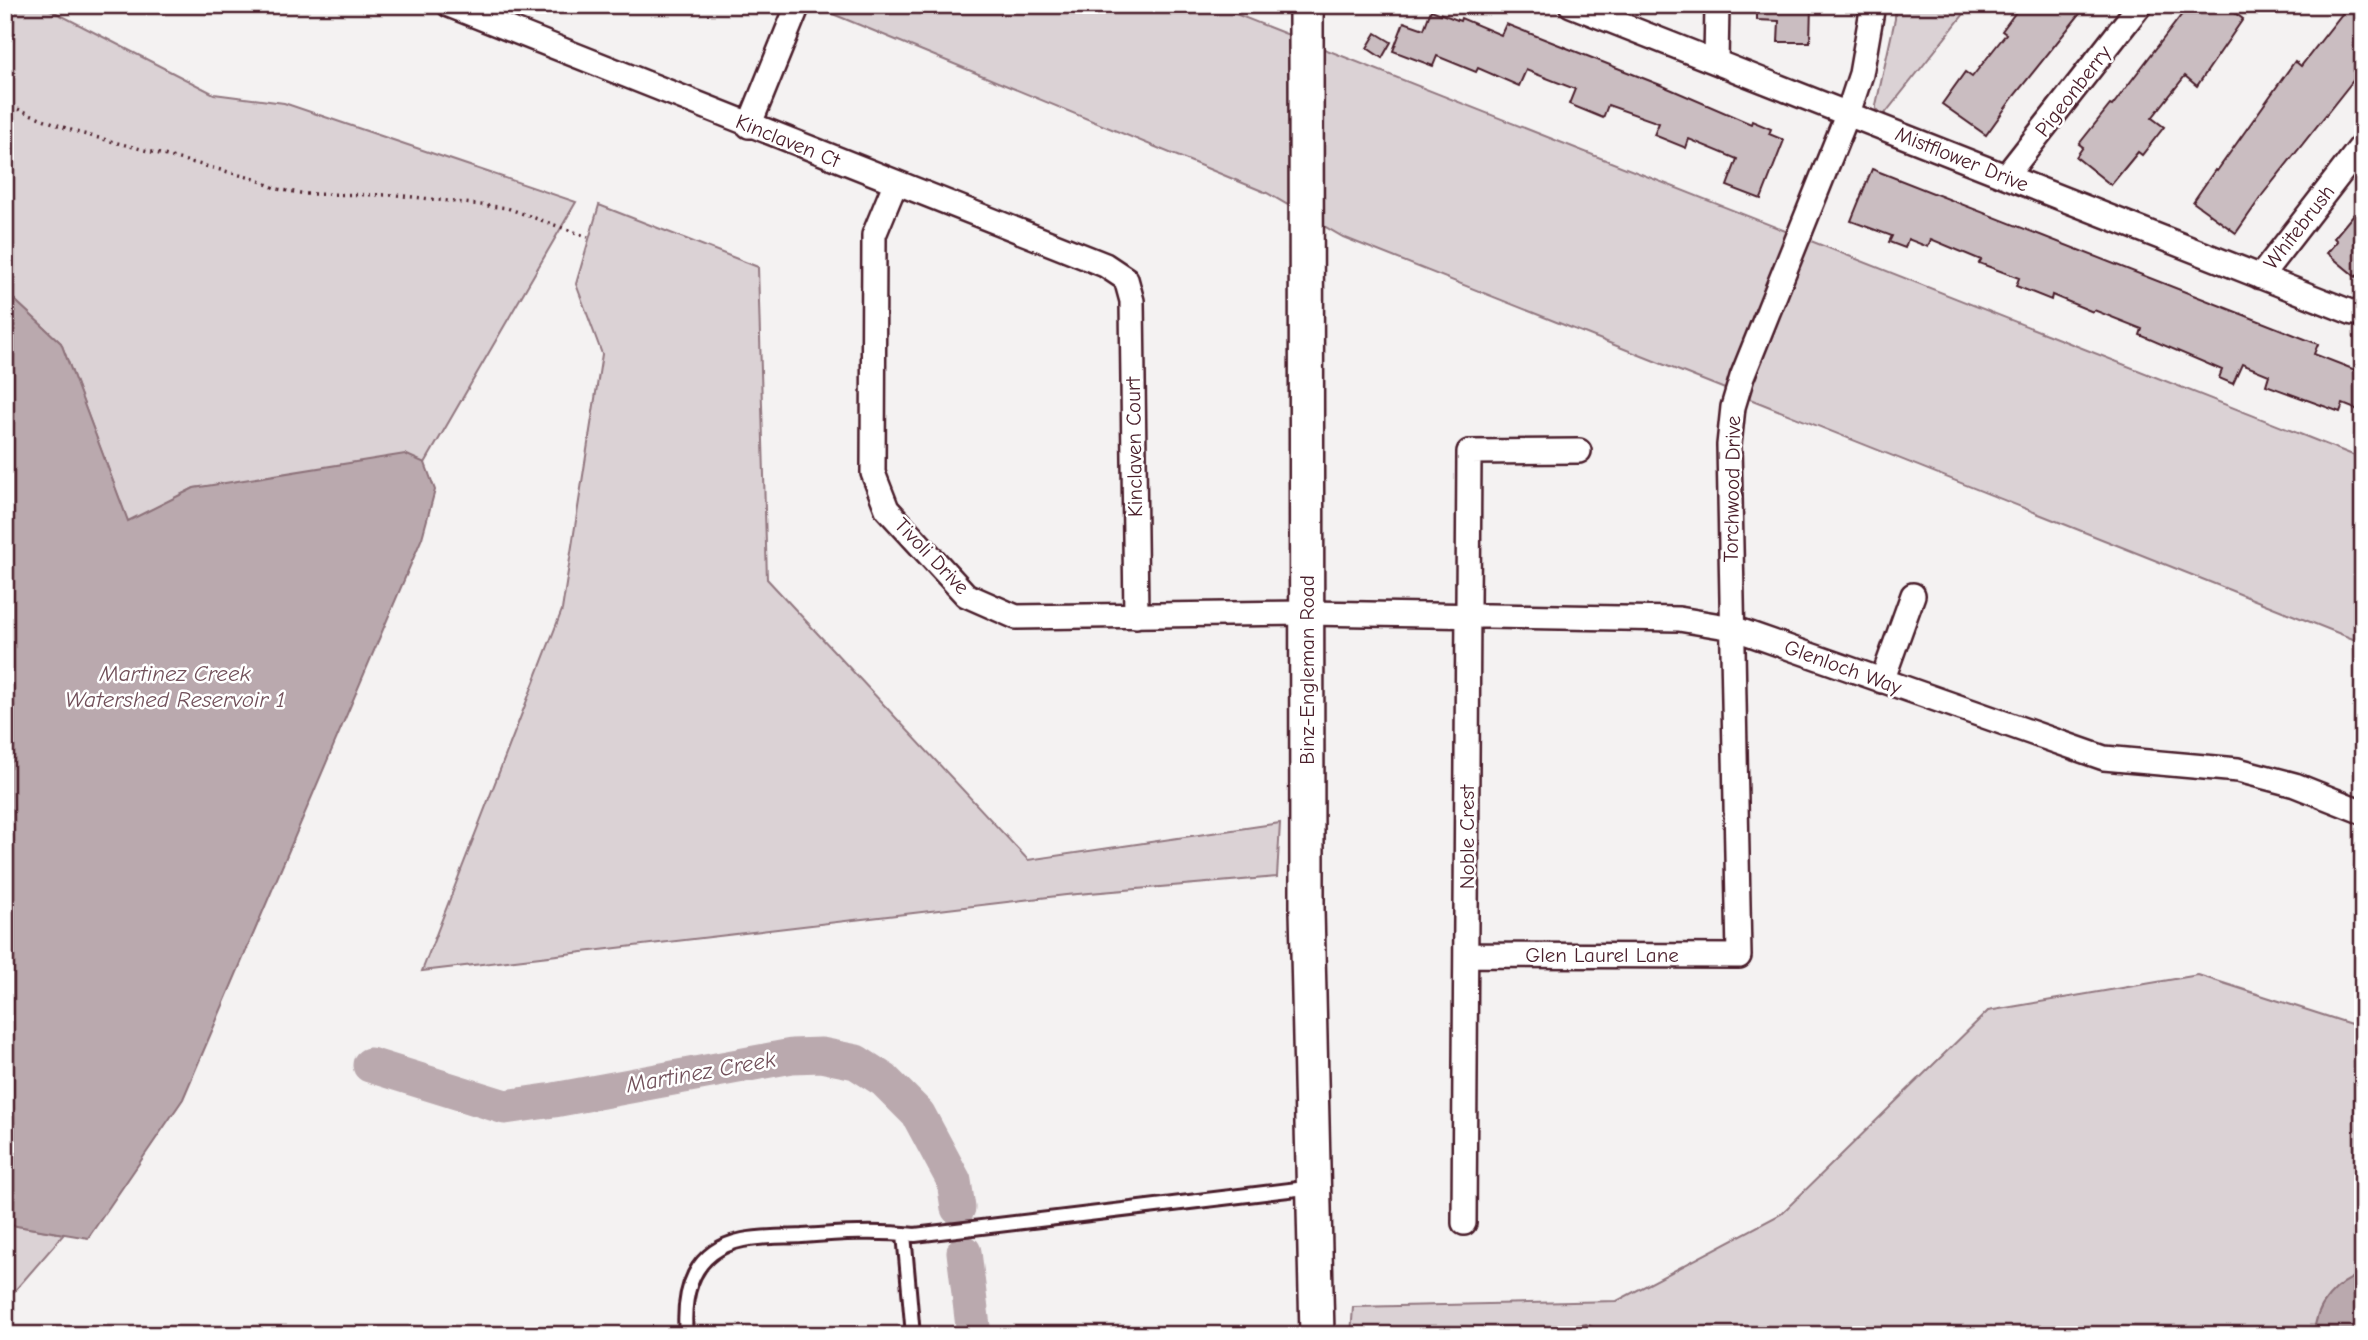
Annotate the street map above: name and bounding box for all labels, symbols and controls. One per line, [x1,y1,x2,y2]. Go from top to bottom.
street label: Pigeonberry [2030,40,2116,141]
street label: Kinclaven Ct [732,109,844,173]
street label: Mistflower Drive [1892,121,2032,197]
street label: Whitebrush [2259,180,2339,274]
street label: Kinclaven Court [1121,376,1147,517]
street label: Torchwood Drive [1719,415,1745,563]
street label: Tivoli Drive [890,513,974,599]
street label: Binz-Engleman Road [1295,575,1319,765]
street label: Glenloch Way [1781,635,1905,699]
water label: Martinez Creek Watershed Reservoir 1 [65,660,285,713]
street label: Noble Crest [1455,784,1479,889]
street label: Glen Laurel Lane [1525,943,1679,967]
water label: Martinez Creek [623,1045,779,1099]

